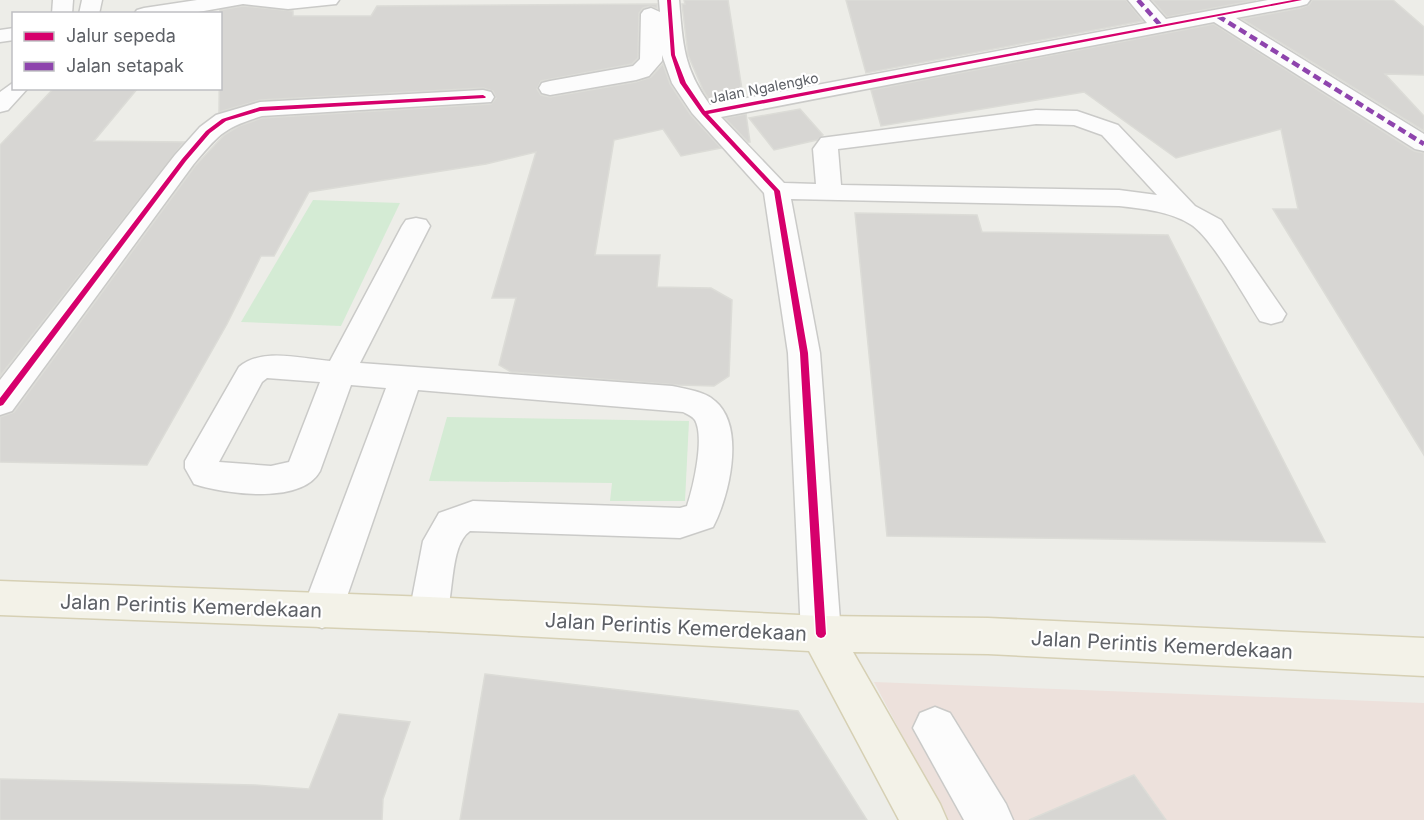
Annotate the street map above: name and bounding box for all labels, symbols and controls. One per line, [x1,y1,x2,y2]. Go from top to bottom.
legend [12,12,222,90]
text: Jalur sepeda [66,25,176,46]
text: Jalan setapak [66,55,184,76]
street label: Jalan Ngalengko [708,69,820,106]
street label: Jalan Perintis Kemerdekaan [59,589,323,623]
street label: Jalan Perintis Kemerdekaan [544,608,808,646]
street label: Jalan Perintis Kemerdekaan [1030,626,1294,664]

